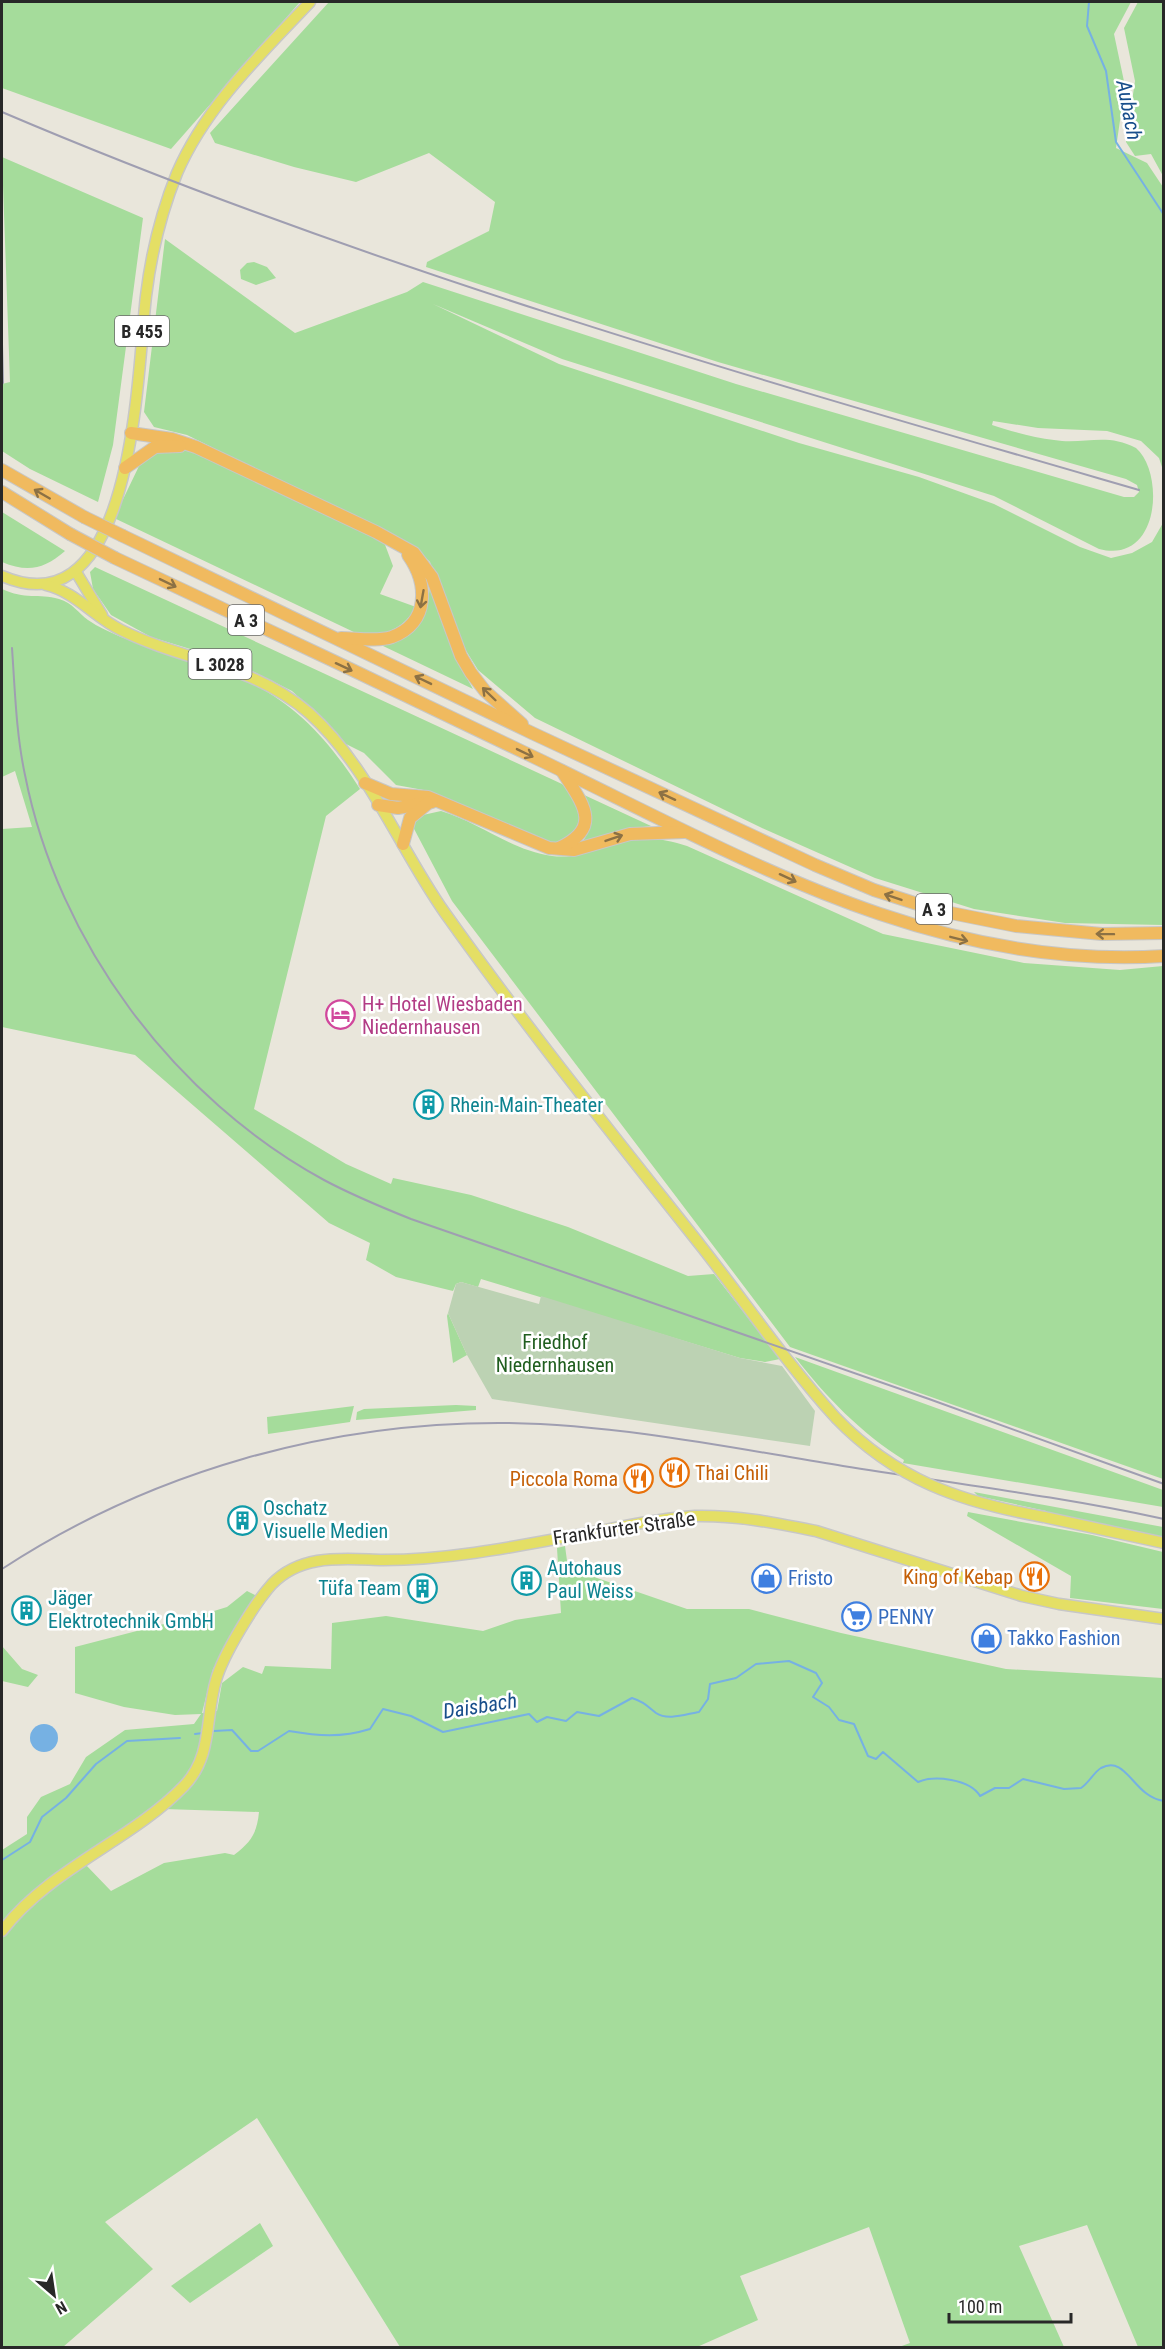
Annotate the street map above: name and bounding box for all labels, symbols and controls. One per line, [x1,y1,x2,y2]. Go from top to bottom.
water label: Aubach [1111,77,1147,142]
road number: B 455 [115,316,169,346]
one-way arrow [34,488,51,500]
one-way arrow [158,578,176,590]
one-way arrow [416,589,427,609]
road number: A 3 [228,605,264,635]
road number: L 3028 [188,649,252,679]
one-way arrow [334,661,352,673]
one-way arrow [414,674,432,686]
one-way arrow [482,686,497,701]
one-way arrow [515,747,533,759]
one-way arrow [658,790,676,802]
one-way arrow [604,832,623,843]
one-way arrow [778,872,796,884]
one-way arrow [884,890,903,901]
road number: A 3 [916,894,952,924]
one-way arrow [1096,928,1116,939]
one-way arrow [949,934,968,946]
place label: H+ Hotel Wiesbaden Niedernhausen [362,992,523,1039]
hotel icon: H+ Hotel Wiesbaden Niedernhausen [325,999,357,1031]
building icon: Rhein-Main-Theater [413,1089,445,1121]
place label: Rhein-Main-Theater [450,1093,603,1117]
park label: Friedhof Niedernhausen [496,1330,614,1377]
restaurant icon: Thai Chili [658,1457,690,1489]
place label: Thai Chili [695,1461,769,1485]
restaurant icon: Piccola Roma [623,1463,655,1495]
place label: Piccola Roma [510,1467,618,1491]
place label: Oschatz Visuelle Medien [263,1496,388,1543]
building icon: Oschatz Visuelle Medien [226,1504,258,1536]
street label: Frankfurter Straße [551,1506,697,1550]
place label: Autohaus Paul Weiss [547,1556,634,1603]
restaurant icon: King of Kebap [1018,1561,1050,1593]
shop icon: Fristo [751,1562,783,1594]
building icon: Autohaus Paul Weiss [510,1564,542,1596]
place label: King of Kebap [903,1565,1013,1589]
place label: Fristo [788,1566,833,1590]
building icon: Tüfa Team [406,1572,438,1604]
place label: Tüfa Team [318,1576,401,1600]
place label: Jäger Elektrotechnik GmbH [48,1586,214,1633]
building icon: Jäger Elektrotechnik GmbH [11,1594,43,1626]
supermarket icon: PENNY [841,1601,873,1633]
place label: PENNY [878,1605,935,1629]
shop icon: Takko Fashion [970,1622,1002,1654]
place label: Takko Fashion [1007,1626,1121,1650]
water label: Daisbach [441,1688,519,1724]
north arrow [24,2265,84,2325]
scale bar [949,2286,1070,2324]
text: 100 m [958,2296,1002,2317]
text: N [52,2297,70,2318]

